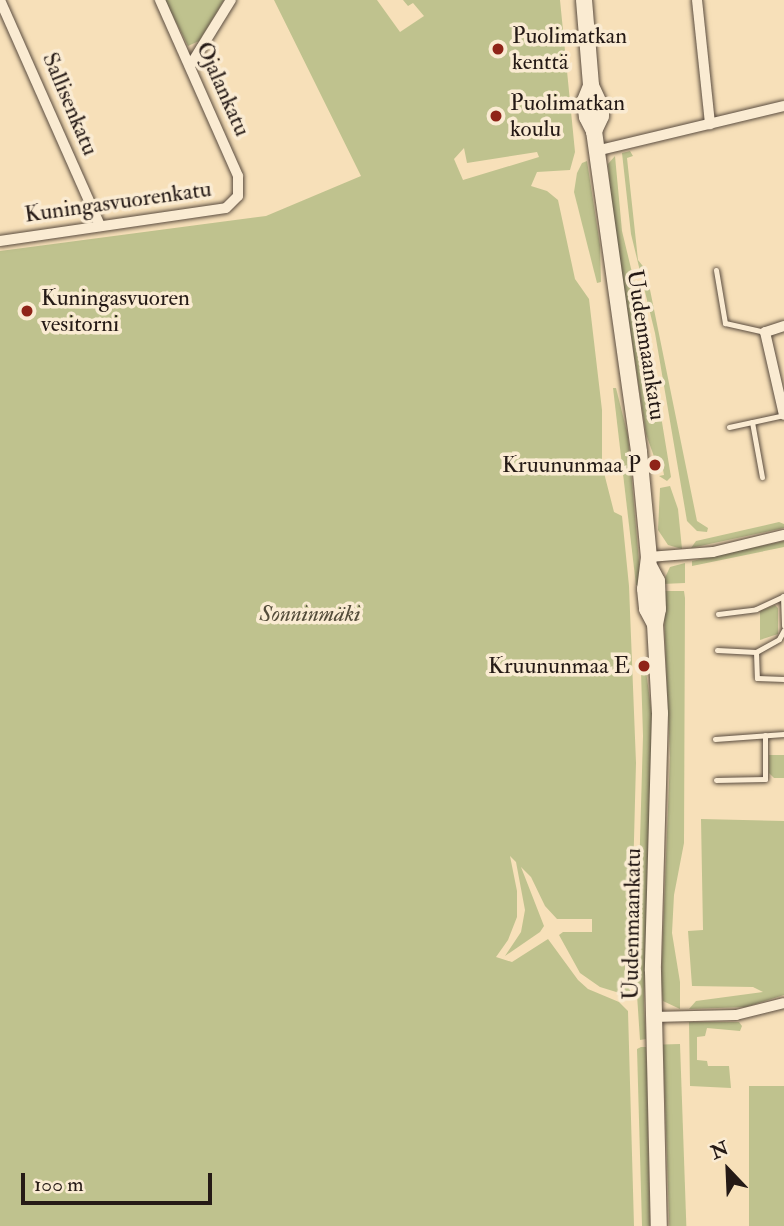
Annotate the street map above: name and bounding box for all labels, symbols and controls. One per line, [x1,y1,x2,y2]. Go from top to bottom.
place label: Puolimatkan kenttä [512,22,627,76]
street label: Ojalankatu [190,38,256,140]
marker: Puolimatkan kenttä [490,41,506,57]
street label: Sallisenkatu [36,48,104,160]
place label: Puolimatkan koulu [510,89,625,143]
marker: Puolimatkan koulu [488,108,504,124]
street label: Kuningasvuorenkatu [23,175,213,229]
street label: Uudenmaankatu [620,268,672,422]
place label: Kuningasvuoren vesitorni [41,284,190,338]
marker: Kuningasvuoren vesitorni [19,303,35,319]
place label: Kruununmaa P [502,451,641,479]
marker: Kruununmaa P [647,457,663,473]
park label: Sonninmäki [260,600,360,628]
place label: Kruununmaa E [488,652,630,680]
marker: Kruununmaa E [636,658,652,674]
street label: Uudenmaankatu [617,848,647,1000]
north arrow [693,1135,763,1205]
text: N [707,1136,732,1165]
scale bar [24,1160,215,1204]
text: 100 m [34,1171,84,1198]

